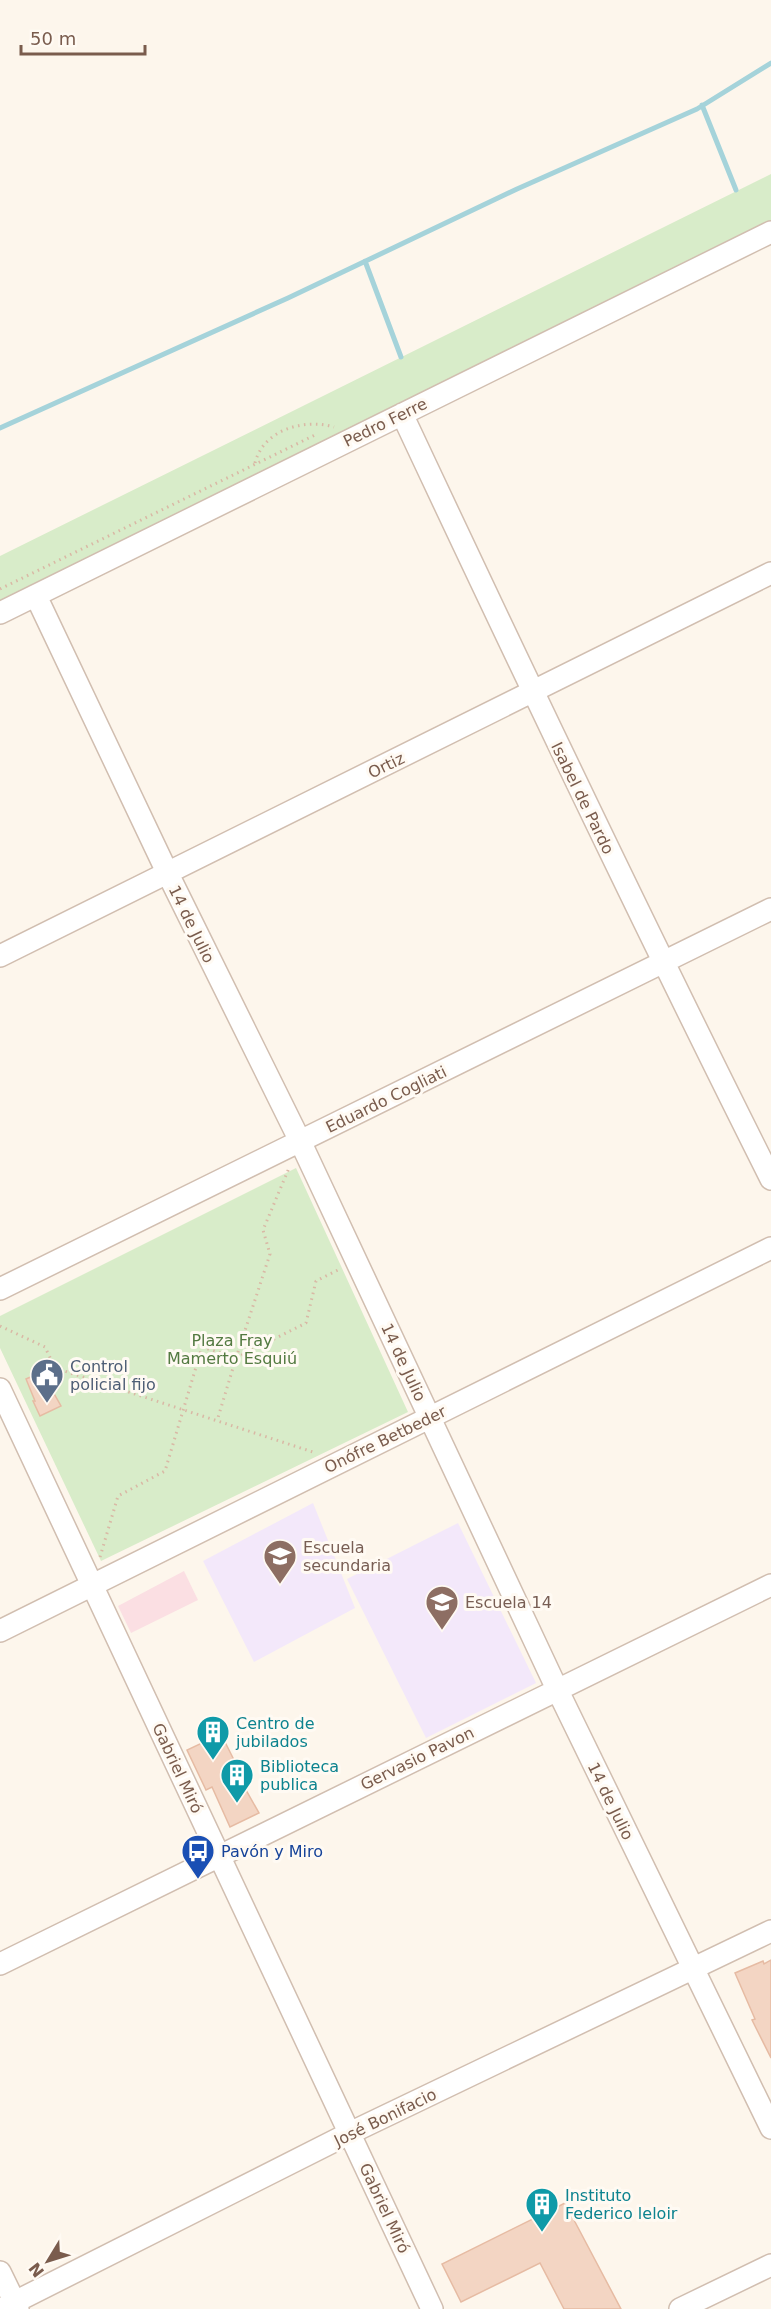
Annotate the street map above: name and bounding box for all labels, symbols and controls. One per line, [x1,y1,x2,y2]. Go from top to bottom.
scale bar [21,18,146,56]
text: 50 m [30,28,76,49]
street label: Pedro Ferre [340,394,430,451]
street label: Isabel de Pardo [547,739,618,857]
street label: Ortiz [365,749,408,782]
street label: 14 de Julio [165,882,219,966]
street label: Eduardo Cogliati [323,1062,450,1137]
street label: 14 de Julio [377,1320,430,1404]
park label: Plaza Fray Mamerto Esquiú [167,1331,297,1368]
public building icon: Control policial fijo [29,1357,65,1404]
place label: Control policial fijo [70,1357,156,1394]
street label: Onófre Betbeder [321,1402,450,1477]
school or university icon: Escuela secundaria [262,1538,298,1585]
place label: Escuela secundaria [303,1538,391,1575]
school or university icon: Escuela 14 [424,1584,460,1631]
place label: Escuela 14 [465,1593,552,1612]
building icon: Centro de jubilados [195,1714,231,1761]
place label: Centro de jubilados [235,1714,315,1751]
street label: Gabriel Miró [148,1720,207,1816]
street label: Gervasio Pavon [357,1723,477,1794]
building icon: Biblioteca publica [219,1757,255,1804]
place label: Biblioteca publica [260,1757,339,1794]
street label: 14 de Julio [584,1759,638,1843]
bus stop icon: Pavón y Miro [180,1833,216,1880]
place label: Pavón y Miro [221,1842,323,1861]
street label: José Bonifacio [330,2084,440,2151]
street label: Gabriel Miró [355,2160,414,2256]
building icon: Instituto Federico leloir [524,2186,560,2233]
place label: Instituto Federico leloir [565,2186,678,2223]
north arrow [18,2231,78,2291]
text: N [25,2259,48,2281]

